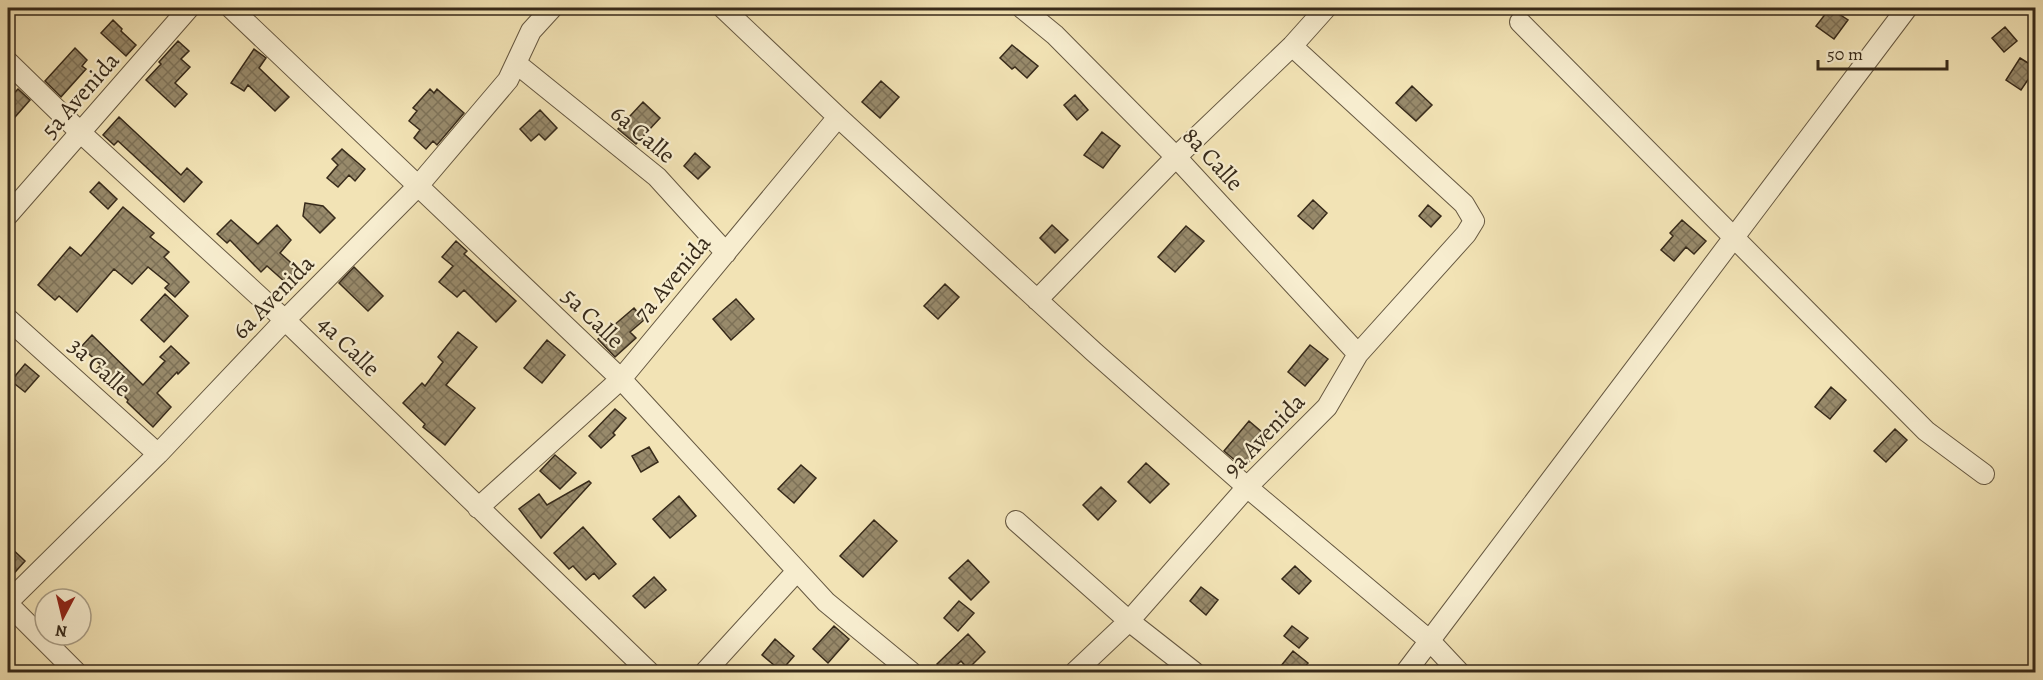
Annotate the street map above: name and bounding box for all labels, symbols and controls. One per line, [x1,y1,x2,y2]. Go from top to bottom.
scale bar [1818,33,1947,71]
text: 50 m [1827,42,1863,66]
street label: 5a Avenida [34,44,127,145]
street label: 6a Calle [604,97,682,171]
street label: 8a Calle [1175,120,1251,198]
street label: 7a Avenida [626,227,718,328]
street label: 6a Avenida [225,247,322,346]
street label: 5a Calle [555,280,631,356]
street label: 4a Calle [311,308,387,384]
street label: 3a Calle [62,330,138,404]
street label: 9a Avenida [1216,385,1313,484]
north arrow [33,587,93,647]
text: N [54,619,68,643]

